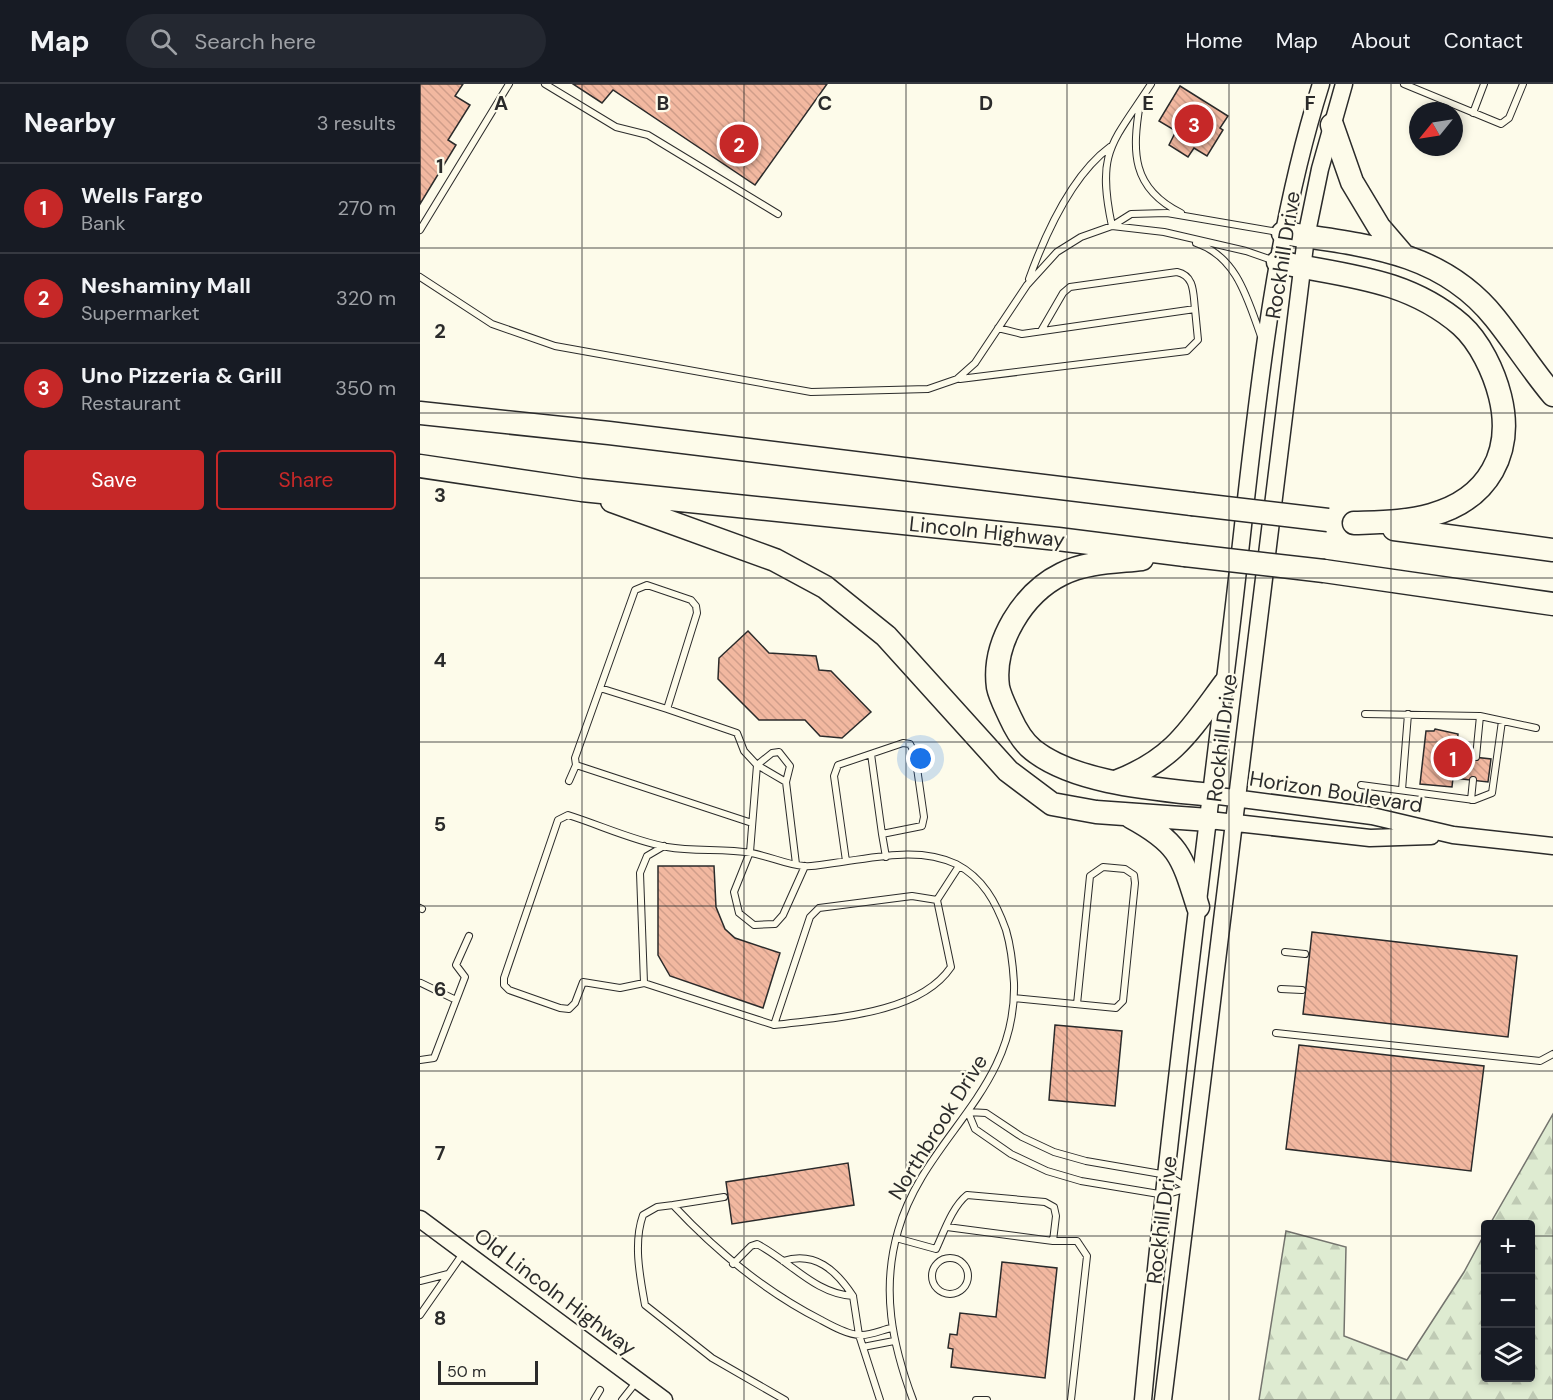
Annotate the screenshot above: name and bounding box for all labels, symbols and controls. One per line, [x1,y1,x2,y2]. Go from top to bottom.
search box [126,14,546,68]
text: Map [30,23,90,60]
icon: search [147,25,180,58]
text: Search here [195,27,316,56]
text: Home [1185,27,1243,55]
text: Map [1276,27,1318,55]
text: About [1351,27,1411,55]
text: Contact [1444,27,1523,55]
text: A [494,90,508,116]
text: B [657,90,669,116]
text: C [818,90,832,116]
text: D [979,90,993,116]
text: E [1142,90,1154,116]
text: F [1304,90,1316,116]
pin: 3 [1174,102,1214,147]
north arrow [1409,102,1463,156]
text: Nearby [24,106,116,140]
text: 3 results [317,110,396,136]
pin: 2 [720,122,758,166]
text: 1 [436,153,444,179]
text: Wells Fargo [81,181,203,210]
street label: Rockhill Drive [1259,189,1307,321]
text: 1 [40,195,47,221]
text: 270 m [338,195,396,221]
text: Bank [81,210,126,236]
text: Neshaminy Mall [81,271,251,300]
text: 2 [38,285,49,311]
text: 320 m [336,285,396,311]
text: Supermarket [81,300,200,326]
text: 2 [434,318,446,344]
text: Uno Pizzeria & Grill [81,361,282,390]
text: 3 [37,375,50,401]
text: 350 m [335,375,396,401]
text: Restaurant [81,390,181,416]
button: Save [24,450,204,510]
button: Share [216,450,396,510]
text: 3 [434,482,446,508]
street label: Lincoln Highway [908,510,1067,554]
text: 4 [434,647,447,673]
street label: Rockhill Drive [1200,672,1244,804]
pin: 1 [1434,736,1472,780]
your location [906,744,935,773]
street label: Horizon Boulevard [1247,764,1425,820]
text: 5 [434,811,446,837]
text: 6 [434,976,446,1002]
street label: Northbrook Drive [882,1049,994,1205]
text: 7 [435,1140,446,1166]
street label: Rockhill Drive [1140,1154,1184,1286]
map controls [1481,1220,1535,1382]
button: + [1481,1220,1535,1274]
street label: Old Lincoln Highway [468,1222,642,1362]
button: − [1481,1274,1535,1328]
text: 8 [434,1305,446,1331]
button: layers [1481,1328,1535,1382]
scale bar [438,1358,538,1386]
text: 50 m [447,1361,486,1382]

